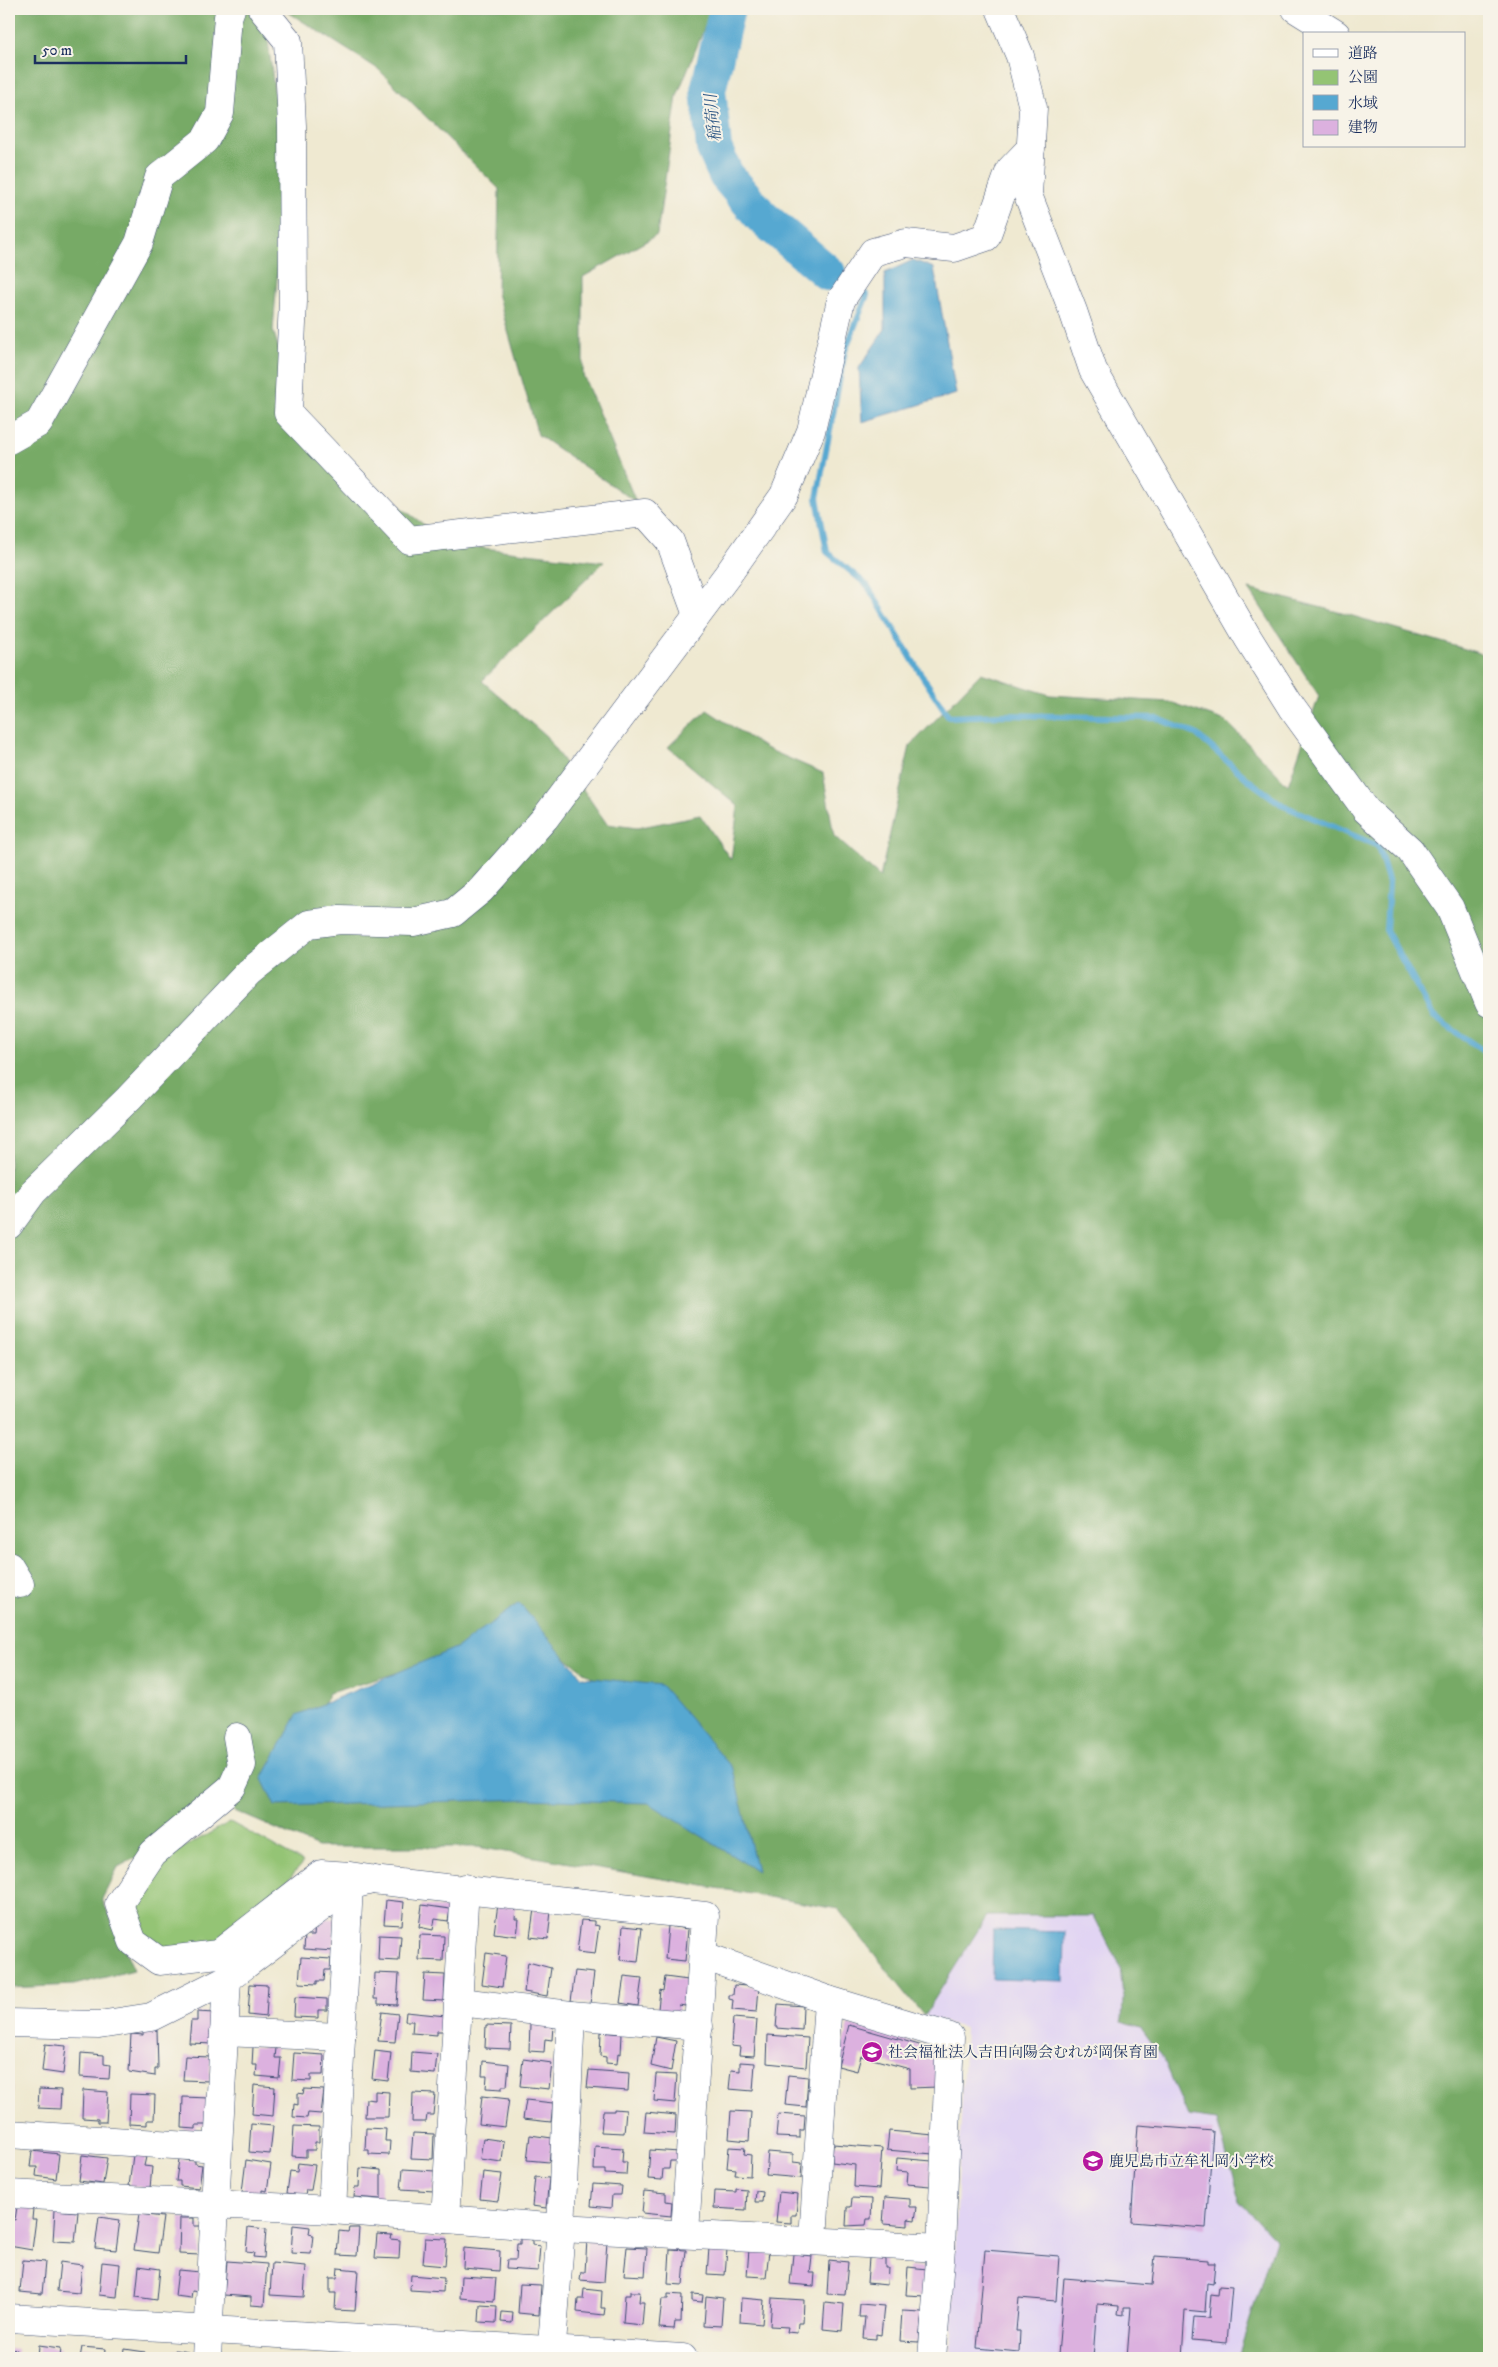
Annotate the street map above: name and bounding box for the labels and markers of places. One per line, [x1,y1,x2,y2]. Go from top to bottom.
school or university icon: 社会福祉法人吉田向陽会むれが岡保育園 [860,2040,884,2064]
place label: 社会福祉法人吉田向陽会むれが岡保育園 [888,2043,1158,2062]
school or university icon: 鹿児島市立牟礼岡小学校 [1081,2149,1105,2173]
place label: 鹿児島市立牟礼岡小学校 [1109,2152,1274,2171]

